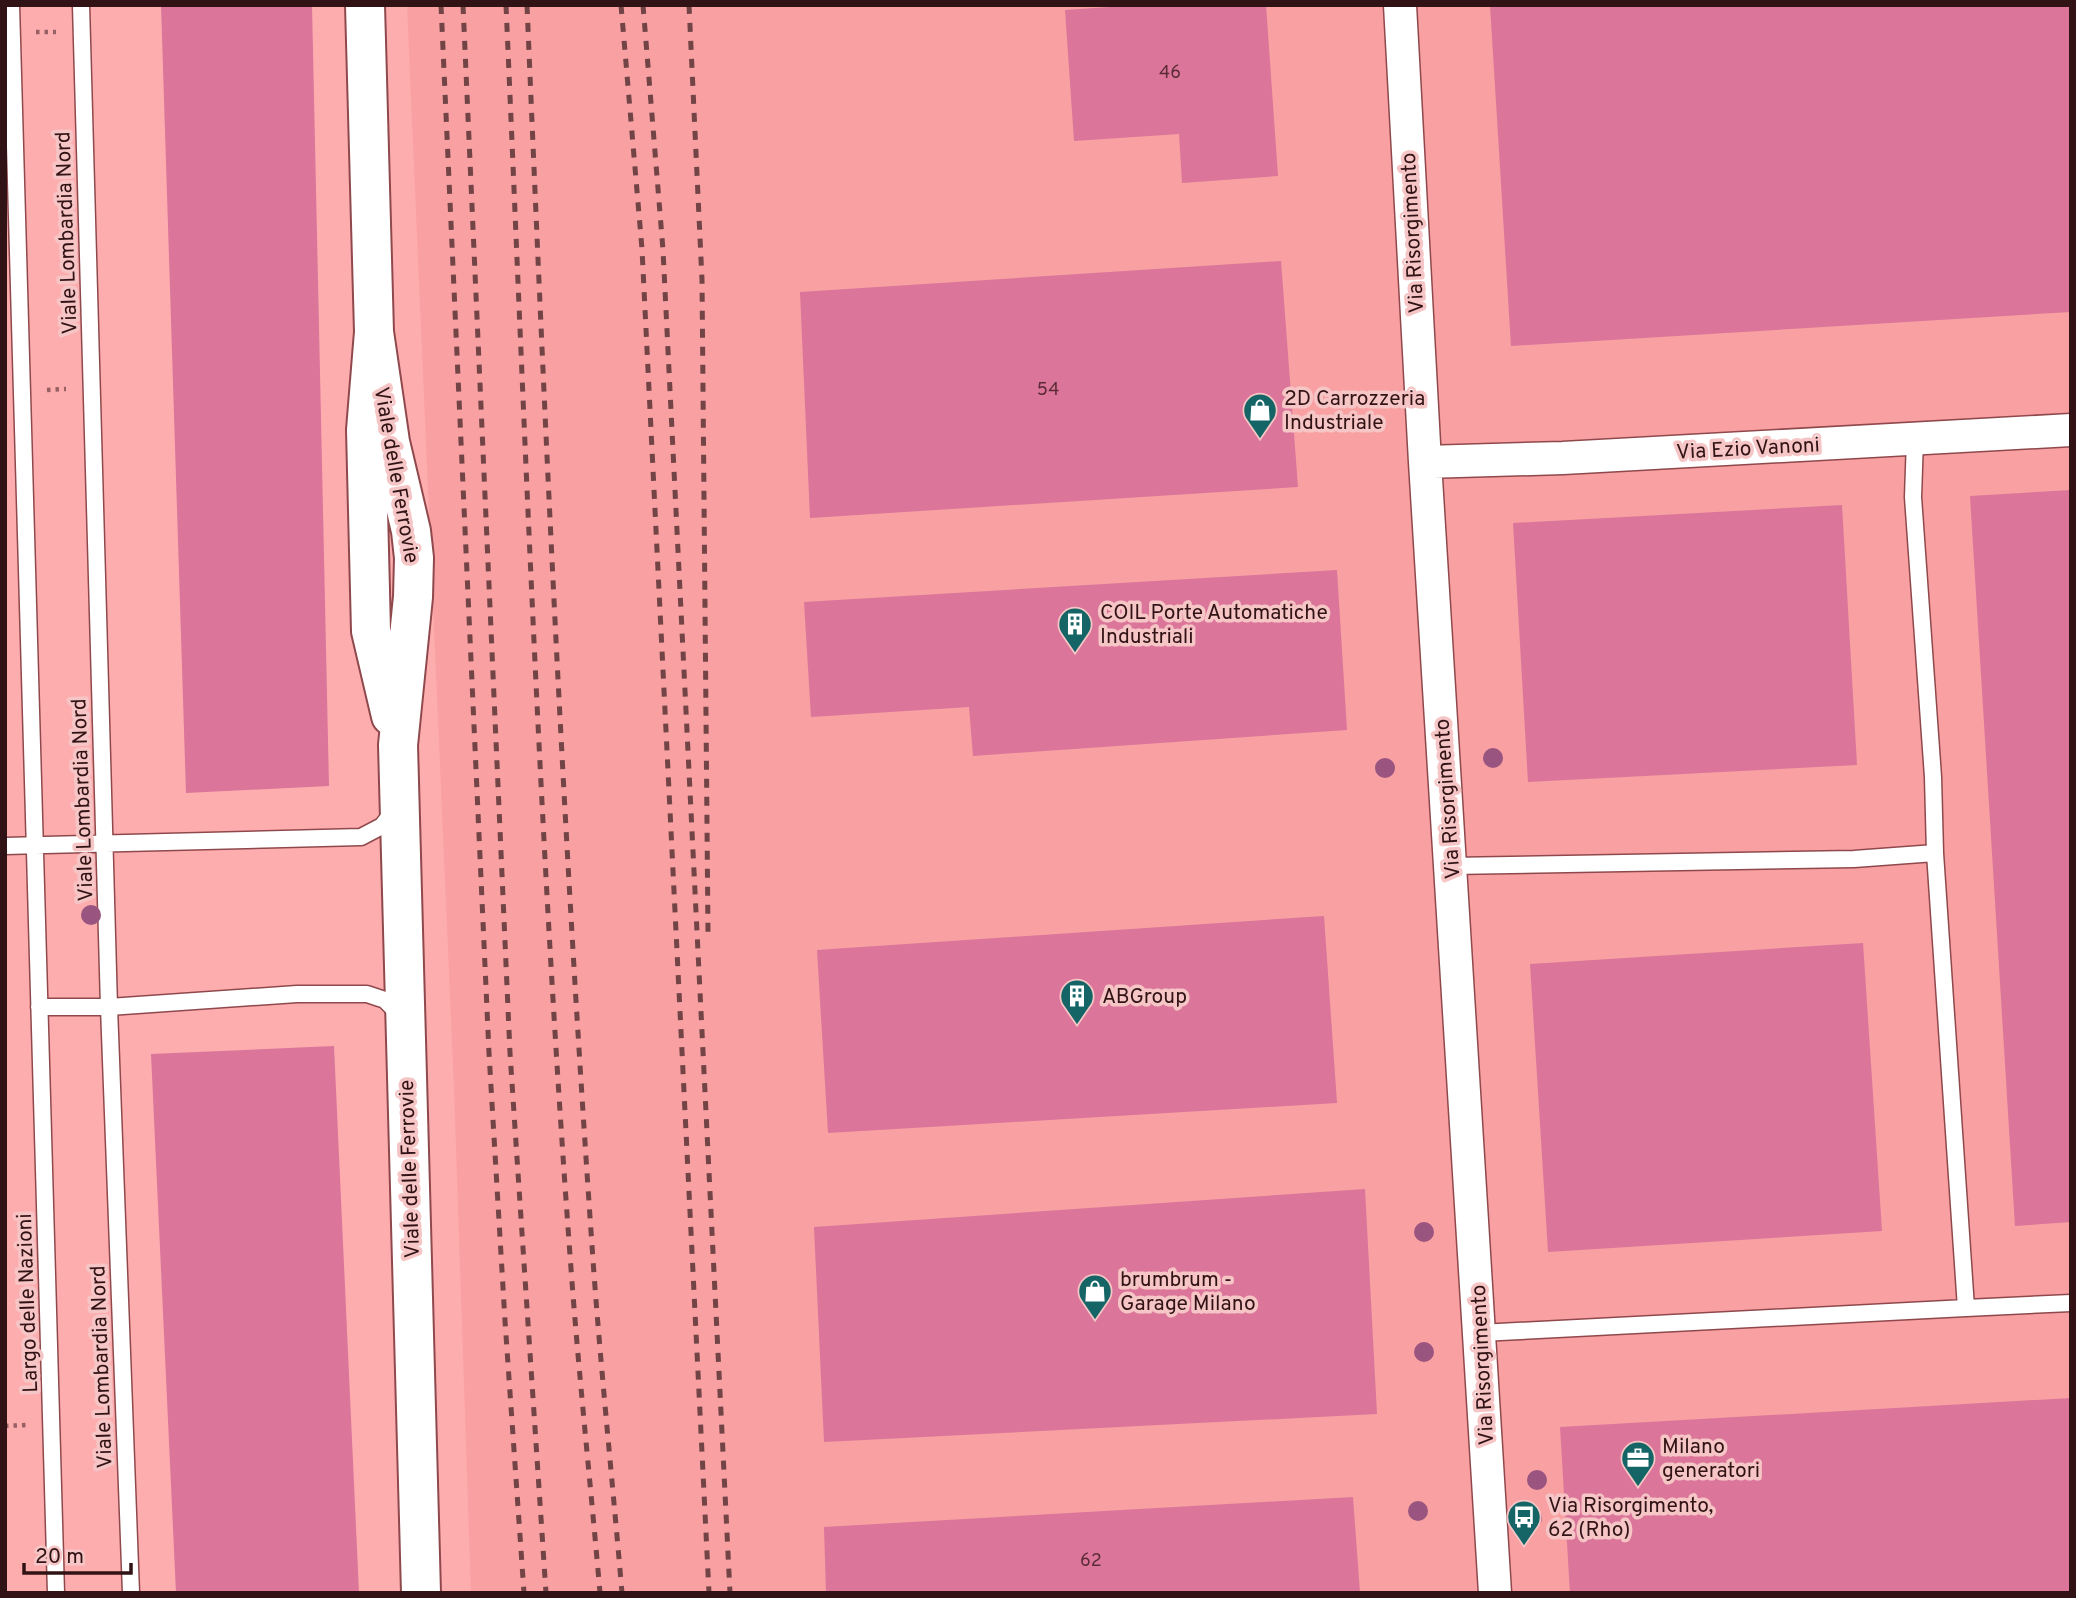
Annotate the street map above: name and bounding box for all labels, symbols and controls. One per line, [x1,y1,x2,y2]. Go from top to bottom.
house number: 46 [1159,62,1181,85]
street label: Viale Lombardia Nord [50,131,85,335]
street label: Via Risorgimento [1396,152,1431,314]
house number: 54 [1037,379,1059,402]
street label: Viale delle Ferrovie [367,385,424,565]
place label: 2D Carrozzeria Industriale [1284,386,1425,437]
shop icon: 2D Carrozzeria Industriale [1241,391,1279,440]
street label: Via Ezio Vanoni [1676,432,1821,467]
place label: COIL Porte Automatiche Industriali [1100,600,1328,651]
building icon: COIL Porte Automatiche Industriali [1056,605,1094,654]
street label: Viale Lombardia Nord [66,698,101,902]
street label: Via Risorgimento [1429,718,1468,880]
building icon: ABGroup [1058,977,1096,1026]
place label: ABGroup [1102,984,1187,1011]
street label: Viale delle Ferrovie [394,1079,427,1259]
street label: Largo delle Nazioni [12,1213,45,1393]
street label: Viale Lombardia Nord [85,1265,120,1469]
place label: brumbrum - Garage Milano [1120,1267,1256,1318]
shop icon: brumbrum - Garage Milano [1076,1272,1114,1321]
street label: Via Risorgimento [1466,1284,1501,1446]
place label: Milano generatori [1662,1434,1760,1485]
office icon: Milano generatori [1619,1439,1657,1488]
place label: Via Risorgimento, 62 (Rho) [1548,1493,1713,1544]
bus stop icon: Via Risorgimento, 62 (Rho) [1505,1498,1543,1547]
scale bar [24,1532,131,1576]
text: 20 m [35,1544,84,1571]
house number: 62 [1080,1550,1102,1573]

